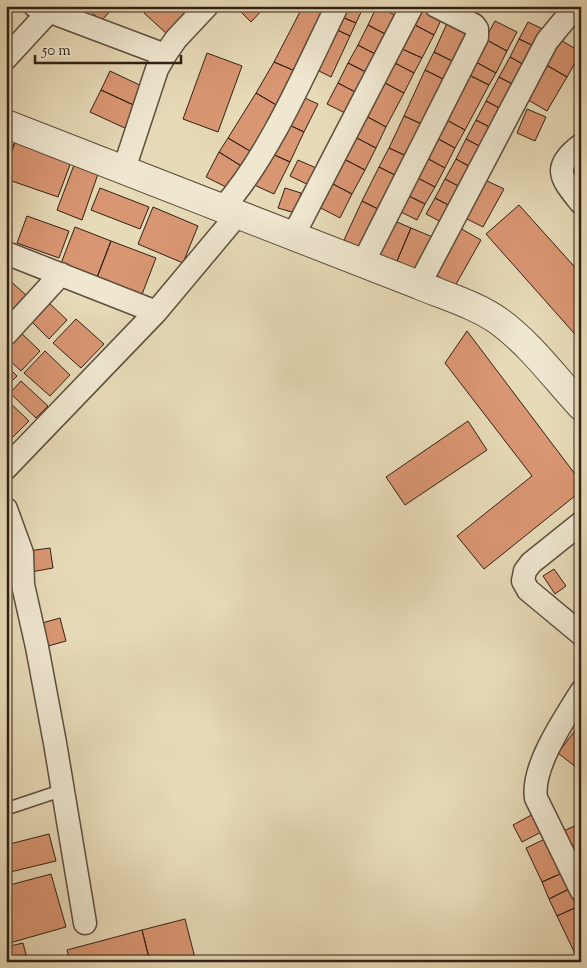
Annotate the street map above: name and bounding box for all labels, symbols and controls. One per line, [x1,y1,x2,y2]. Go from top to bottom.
scale bar [35,32,181,64]
text: 50 m [41,41,71,62]

